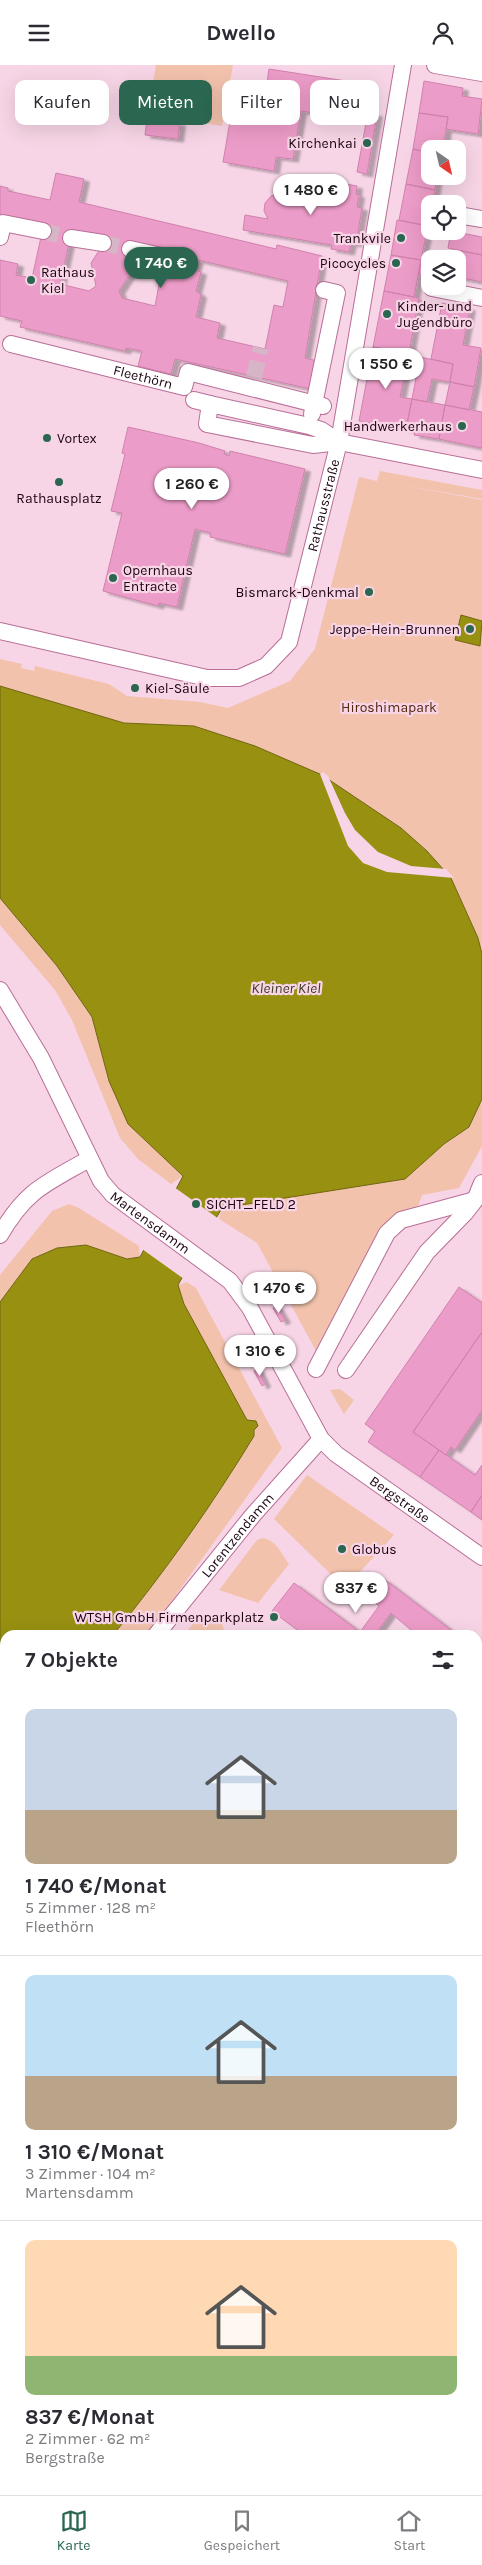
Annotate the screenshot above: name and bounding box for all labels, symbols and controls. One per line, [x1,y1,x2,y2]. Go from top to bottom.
icon: menu [25,19,53,47]
icon: person [429,19,457,47]
text: Dwello [206,20,276,46]
chip: Kaufen [15,80,109,125]
chip: Mieten [119,80,212,125]
chip: Filter [222,80,300,125]
chip: Neu [310,80,379,125]
place label: Kirchenkai [288,135,357,152]
marker: Kirchenkai [361,137,373,149]
north arrow [421,140,466,185]
map controls [421,140,466,295]
pin: 1 480 € [265,173,357,216]
text: 1 480 € [284,180,338,199]
button: locate [421,195,466,240]
place label: Trankvile [334,230,391,247]
marker: Trankvile [395,232,407,244]
pin: 1 740 € [115,247,207,289]
button: layers [421,250,466,295]
text: 1 740 € [135,253,187,272]
place label: Picocycles [320,255,386,272]
marker: Picocycles [390,257,402,269]
place label: Rathaus Kiel [41,264,95,297]
marker: Rathaus Kiel [25,274,37,286]
place label: Kinder- und Jugendbüro [397,298,472,331]
marker: Kinder- und Jugendbüro [381,308,393,320]
pin: 1 550 € [340,347,432,390]
text: 1 550 € [360,354,412,373]
street label: Fleethörn [112,361,174,392]
place label: Handwerkerhaus [344,418,452,435]
marker: Handwerkerhaus [456,420,468,432]
place label: Vortex [57,430,97,447]
marker: Vortex [41,432,53,444]
street label: Rathausstraße [303,457,343,553]
pin: 1 260 € [146,467,238,510]
text: 1 260 € [165,474,219,493]
marker: Rathausplatz [53,476,65,488]
place label: Rathausplatz [16,490,102,507]
place label: Opernhaus Entracte [123,562,193,595]
marker: Opernhaus Entracte [107,572,119,584]
place label: Bismarck-Denkmal [235,584,359,601]
marker: Bismarck-Denkmal [363,586,375,598]
place label: Jeppe-Hein-Brunnen [330,621,460,638]
marker: Jeppe-Hein-Brunnen [464,623,476,635]
place label: Kiel-Säule [145,680,209,697]
marker: Kiel-Säule [129,682,141,694]
park label: Hiroshimapark [341,699,437,716]
water label: Kleiner Kiel [251,979,321,997]
street label: Martensdamm [107,1187,194,1257]
place label: SICHT_FELD 2 [206,1196,296,1213]
marker: SICHT_FELD 2 [190,1198,202,1210]
pin: 1 470 € [233,1271,325,1314]
text: 1 470 € [253,1278,305,1297]
pin: 1 310 € [214,1335,306,1377]
text: 1 310 € [235,1341,285,1360]
street label: Bergstraße [367,1472,433,1526]
street label: Lorentzendamm [198,1489,277,1581]
place label: Globus [352,1541,397,1558]
marker: Globus [336,1543,348,1555]
pin: 837 € [321,1571,391,1614]
text: 837 € [335,1578,377,1597]
place label: WTSH GmbH Firmenparkplatz [74,1609,264,1626]
marker: WTSH GmbH Firmenparkplatz [268,1611,280,1623]
icon: filters [429,1646,457,1674]
text: 7 Objekte [25,1648,118,1672]
icon: home [196,1742,286,1832]
text: 1 740 €/Monat [25,1874,166,1898]
text: 5 Zimmer · 128 m² [25,1898,156,1917]
text: Fleethörn [25,1917,94,1936]
icon: home [196,2007,286,2097]
text: 1 310 €/Monat [25,2140,164,2164]
text: 3 Zimmer · 104 m² [25,2164,156,2183]
text: Martensdamm [25,2183,134,2202]
icon: home [196,2272,286,2362]
text: 837 €/Monat [25,2405,155,2429]
text: 2 Zimmer · 62 m² [25,2429,150,2448]
text: Bergstraße [25,2448,105,2467]
tab: Karte [57,2507,90,2554]
tab: Gespeichert [204,2507,280,2554]
tab: Start [394,2507,425,2554]

